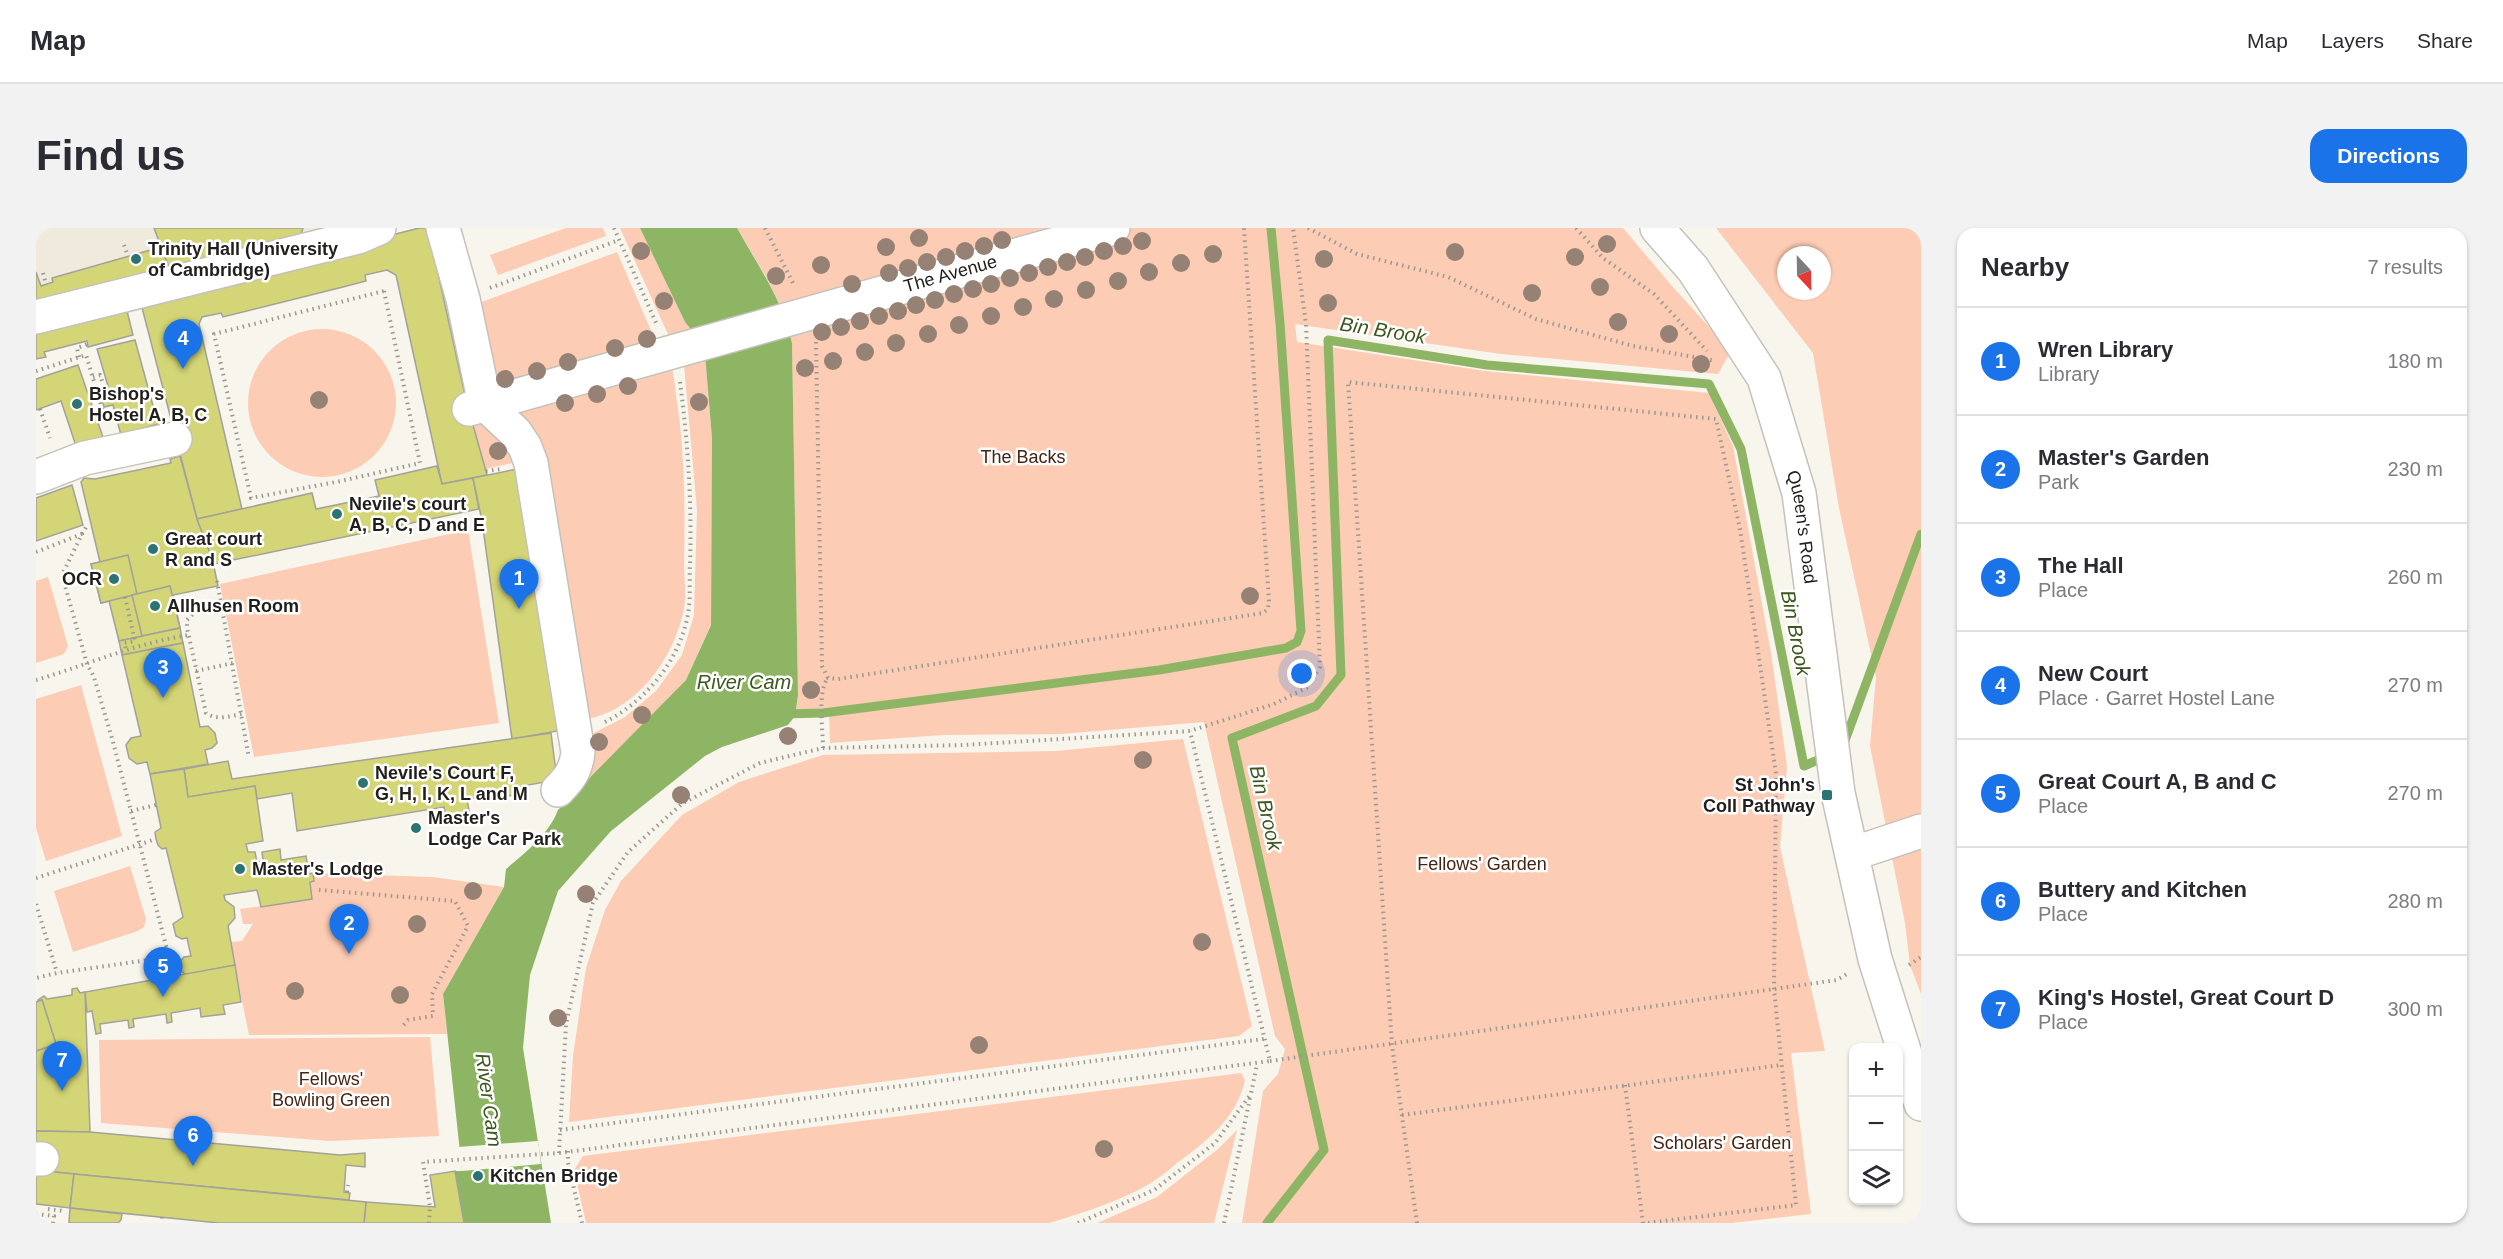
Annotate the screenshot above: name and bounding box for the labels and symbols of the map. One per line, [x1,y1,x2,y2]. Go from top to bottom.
place label: Trinity Hall (University of Cambridge) [148,239,338,280]
north arrow [1777,246,1831,300]
street label: The Avenue [902,251,999,296]
marker: Trinity Hall (University of Cambridge) [129,252,143,266]
water label: Bin Brook [1338,312,1429,348]
pin: 4 [164,320,202,369]
place label: Bishop's Hostel A, B, C [89,384,207,425]
marker: Bishop's Hostel A, B, C [70,397,84,411]
park label: The Backs [980,447,1066,467]
street label: Queen's Road [1783,468,1821,585]
place label: Nevile's court A, B, C, D and E [349,494,485,535]
marker: Nevile's court A, B, C, D and E [330,507,344,521]
place label: Great court R and S [165,529,262,570]
marker: Great court R and S [146,542,160,556]
pin: 1 [500,560,538,609]
place label: OCR [62,569,102,589]
marker: OCR [107,572,121,586]
water label: Bin Brook [1777,588,1815,679]
place label: Allhusen Room [167,596,299,616]
marker: Allhusen Room [148,599,162,613]
pin: 3 [144,648,182,698]
your location [1287,659,1316,688]
water label: River Cam [697,671,791,693]
place label: Nevile's Court F, G, H, I, K, L and M [375,763,528,804]
water label: Bin Brook [1246,763,1287,854]
place label: St John's Coll Pathway [1703,775,1815,816]
marker: Nevile's Court F, G, H, I, K, L and M [356,776,370,790]
marker: St John's Coll Pathway [1820,788,1834,802]
place label: Master's Lodge Car Park [428,808,562,849]
marker: Master's Lodge Car Park [409,821,423,835]
park label: Fellows' Garden [1417,854,1547,874]
place label: Master's Lodge [252,859,383,879]
marker: Master's Lodge [233,862,247,876]
pin: 2 [330,904,368,954]
pin: 5 [144,948,182,997]
pin: 7 [42,1042,82,1091]
water label: River Cam [472,1052,506,1148]
park label: Fellows' Bowling Green [272,1069,390,1110]
pin: 6 [174,1116,212,1166]
park label: Scholars' Garden [1653,1133,1791,1153]
place label: Kitchen Bridge [490,1166,618,1186]
marker: Kitchen Bridge [471,1169,485,1183]

